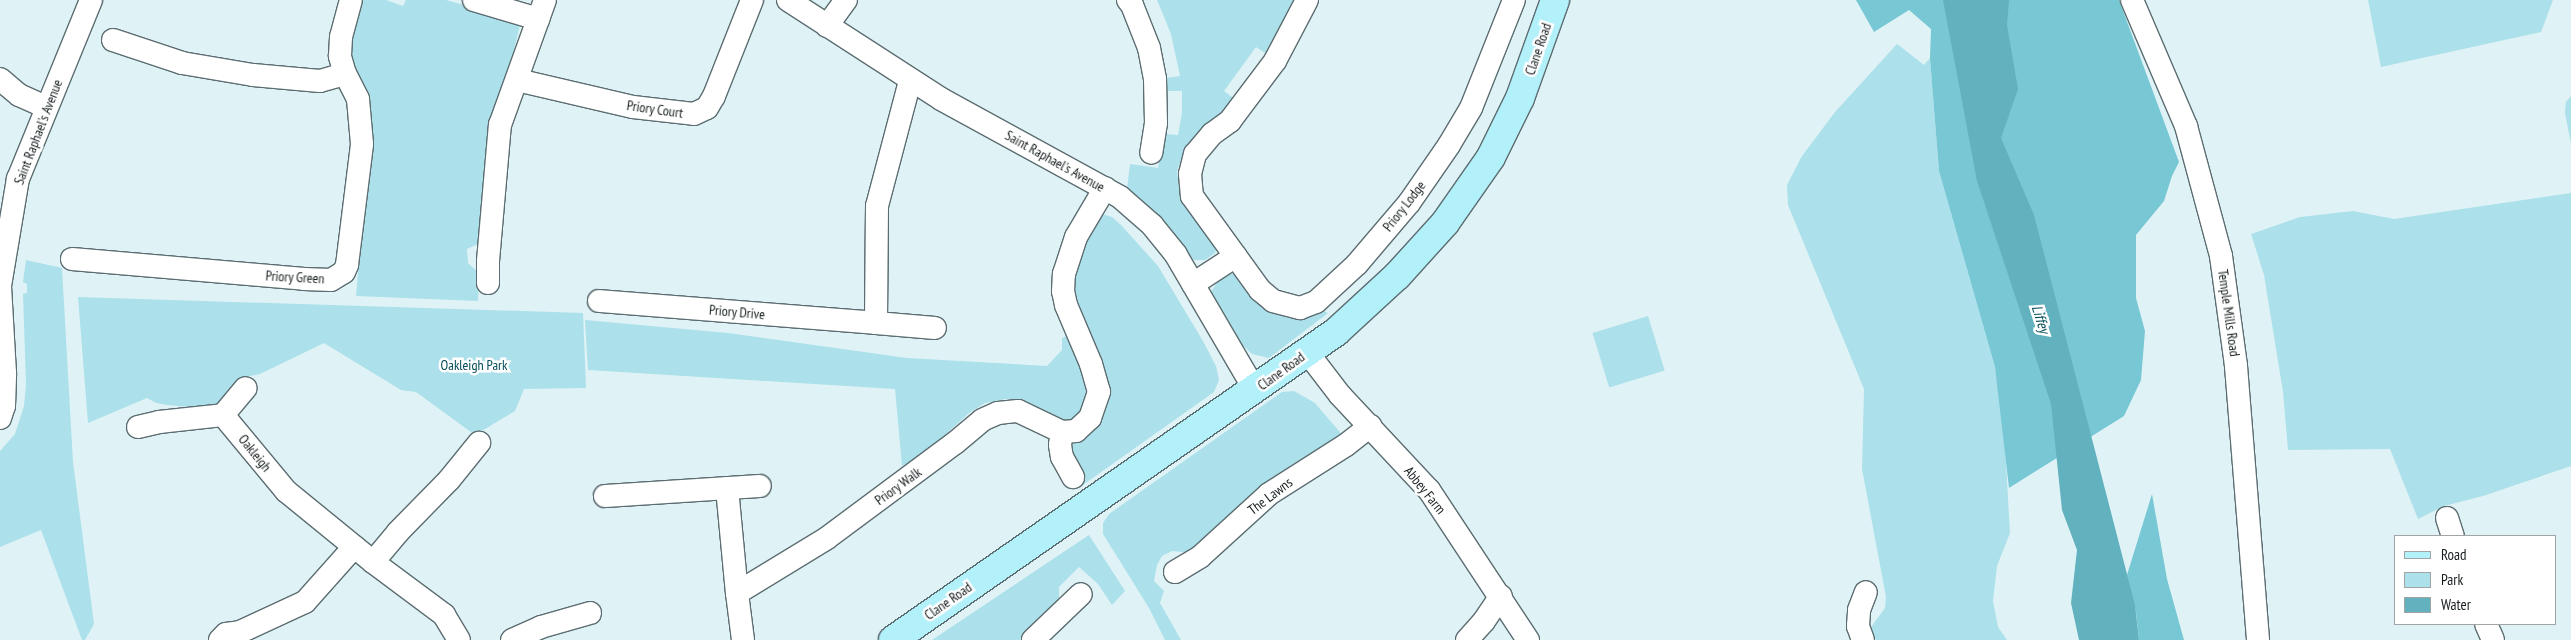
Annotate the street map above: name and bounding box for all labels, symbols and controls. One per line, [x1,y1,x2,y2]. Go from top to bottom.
street label: Clane Road [1521,21,1555,77]
street label: Saint Raphael's Avenue [10,77,66,187]
street label: Priory Court [626,97,684,121]
street label: Saint Raphael's Avenue [1002,127,1108,195]
street label: Priory Lodge [1379,177,1429,235]
street label: Priory Green [265,267,325,287]
street label: Temple Mills Road [2215,268,2243,358]
street label: Priory Drive [708,301,766,323]
water label: Liffey [2028,303,2054,335]
street label: Clane Road [1254,348,1308,394]
park label: Oakleigh Park [441,357,507,373]
street label: Oakleigh [235,431,275,475]
street label: Priory Walk [871,463,925,509]
street label: Abbey Farm [1401,463,1449,517]
street label: The Lawns [1244,474,1296,518]
legend [2394,535,2556,625]
text: Road [2441,545,2467,564]
text: Park [2441,570,2463,589]
street label: Clane Road [921,579,975,623]
text: Water [2441,595,2471,614]

